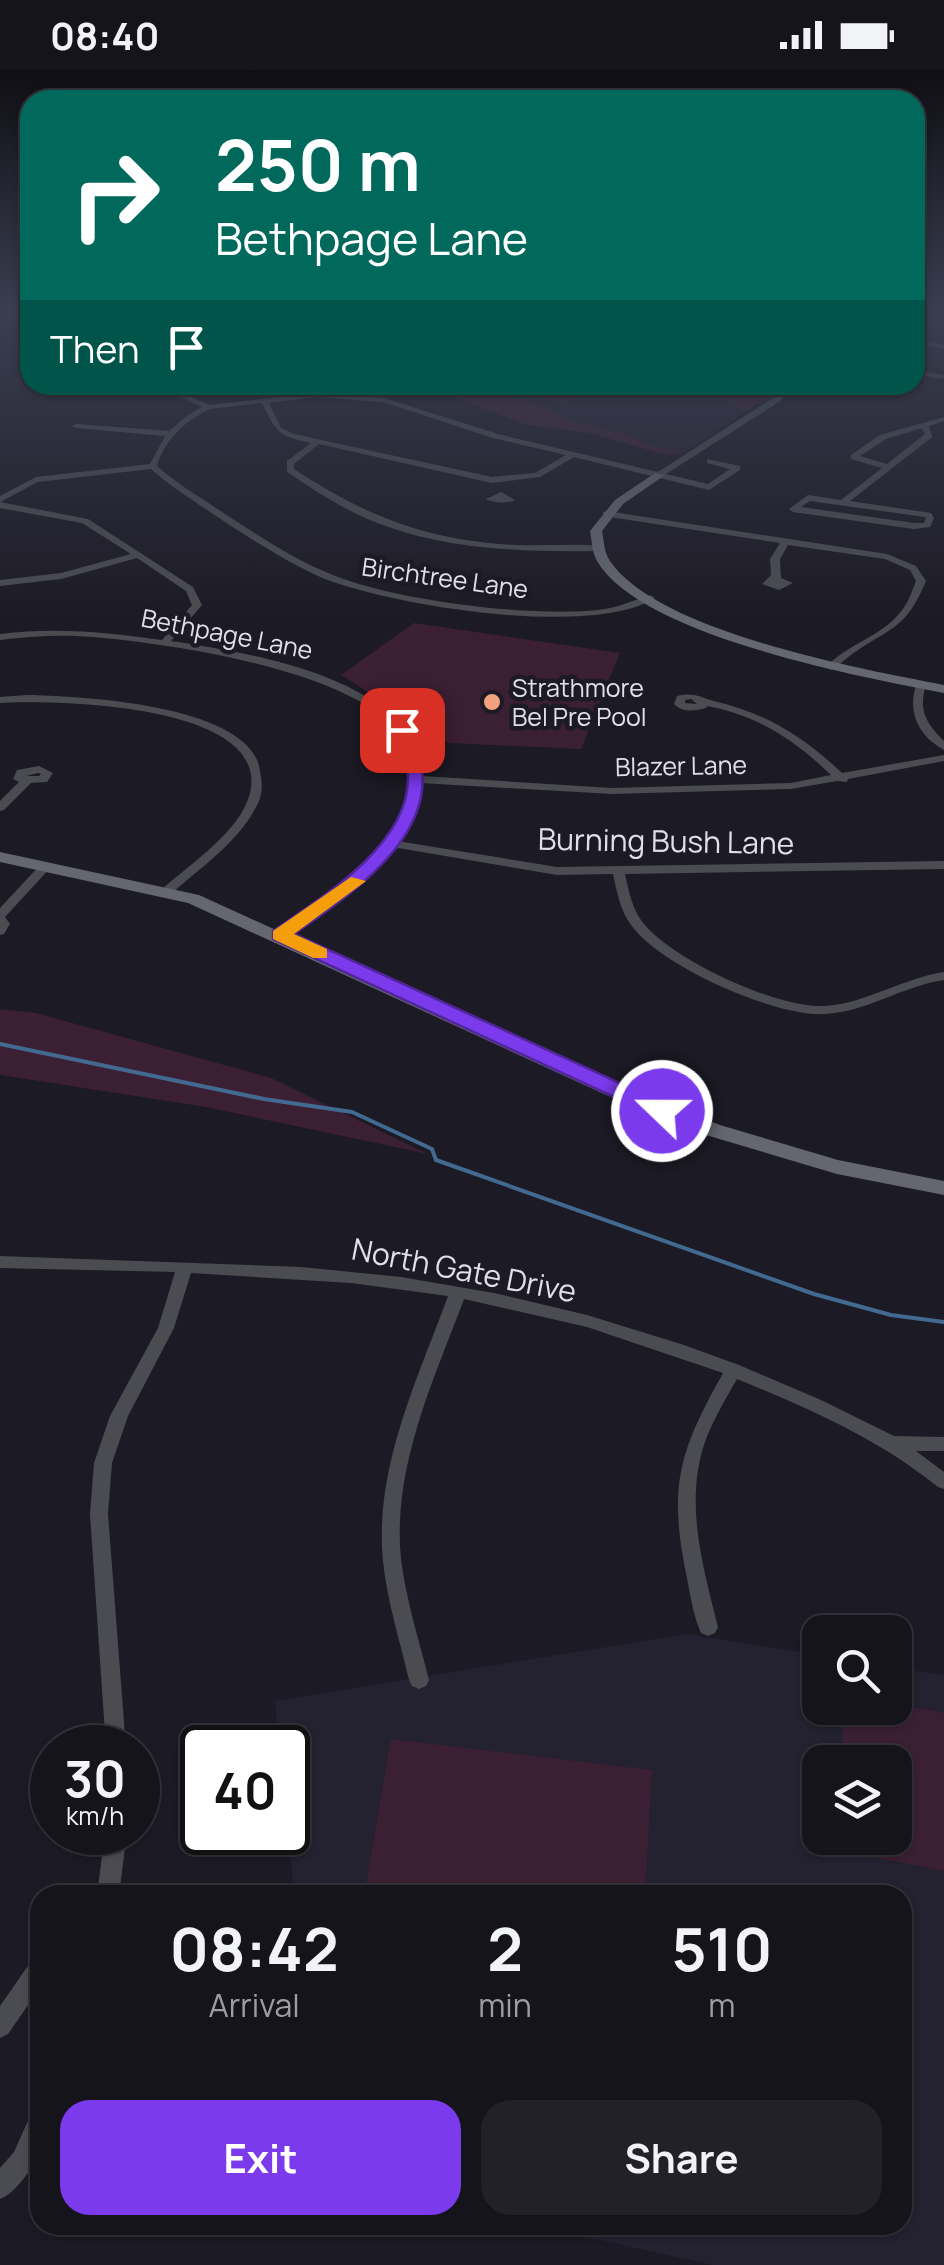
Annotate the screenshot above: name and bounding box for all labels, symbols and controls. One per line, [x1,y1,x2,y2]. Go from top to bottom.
text: 08:40 [50,9,159,61]
text: 250 m [215,116,421,212]
icon: right [50,130,180,260]
text: Bethpage Lane [215,207,528,269]
icon: arrive [159,320,214,375]
text: Then [50,322,139,374]
street label: Birchtree Lane [360,549,531,607]
street label: Bethpage Lane [138,600,316,667]
place label: Strathmore Bel Pre Pool [512,670,647,734]
pin [360,688,445,773]
marker: Strathmore Bel Pre Pool [481,691,503,713]
icon: arrive [375,703,430,758]
street label: Blazer Lane [615,747,747,784]
street label: Burning Bush Lane [537,818,795,863]
position arrow [610,1059,714,1163]
street label: North Gate Drive [349,1228,580,1311]
map controls [802,1615,912,1855]
button: search [802,1615,912,1725]
speed limit sign: 40 [180,1725,310,1855]
text: 30 [64,1744,126,1812]
button: layers [802,1745,912,1855]
text: km/h [66,1798,124,1833]
text: 08:42 [170,1907,339,1989]
text: 2 [487,1907,523,1989]
text: 510 [671,1907,772,1989]
text: Arrival [208,1983,300,2027]
text: min [478,1983,532,2027]
text: m [708,1983,735,2027]
button: Exit [60,2100,461,2215]
button: Share [481,2100,882,2215]

